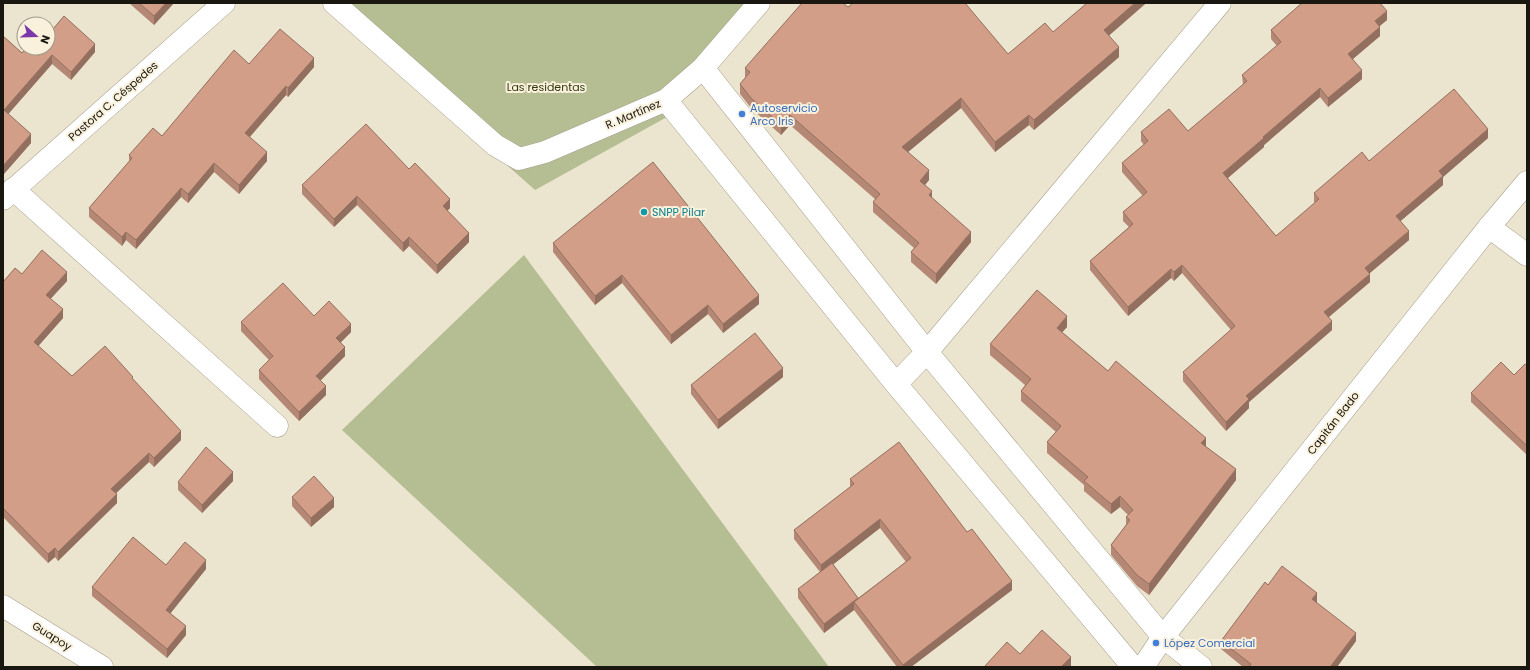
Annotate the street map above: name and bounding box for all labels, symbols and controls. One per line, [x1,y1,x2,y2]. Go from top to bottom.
north arrow [16,16,56,56]
text: N [36,33,54,46]
street label: Pastora C. Céspedes [65,57,161,144]
park label: Las residentas [507,79,586,95]
street label: R. Martínez [603,95,663,133]
place label: Autoservicio Arco Iris [750,100,817,129]
marker: Autoservicio Arco Iris [737,109,747,119]
place label: SNPP Pilar [652,204,705,220]
marker: SNPP Pilar [639,207,649,217]
street label: Capitán Bado [1303,388,1363,458]
street label: Guapoy [29,618,75,655]
place label: López Comercial [1164,635,1255,651]
marker: López Comercial [1151,638,1161,648]

